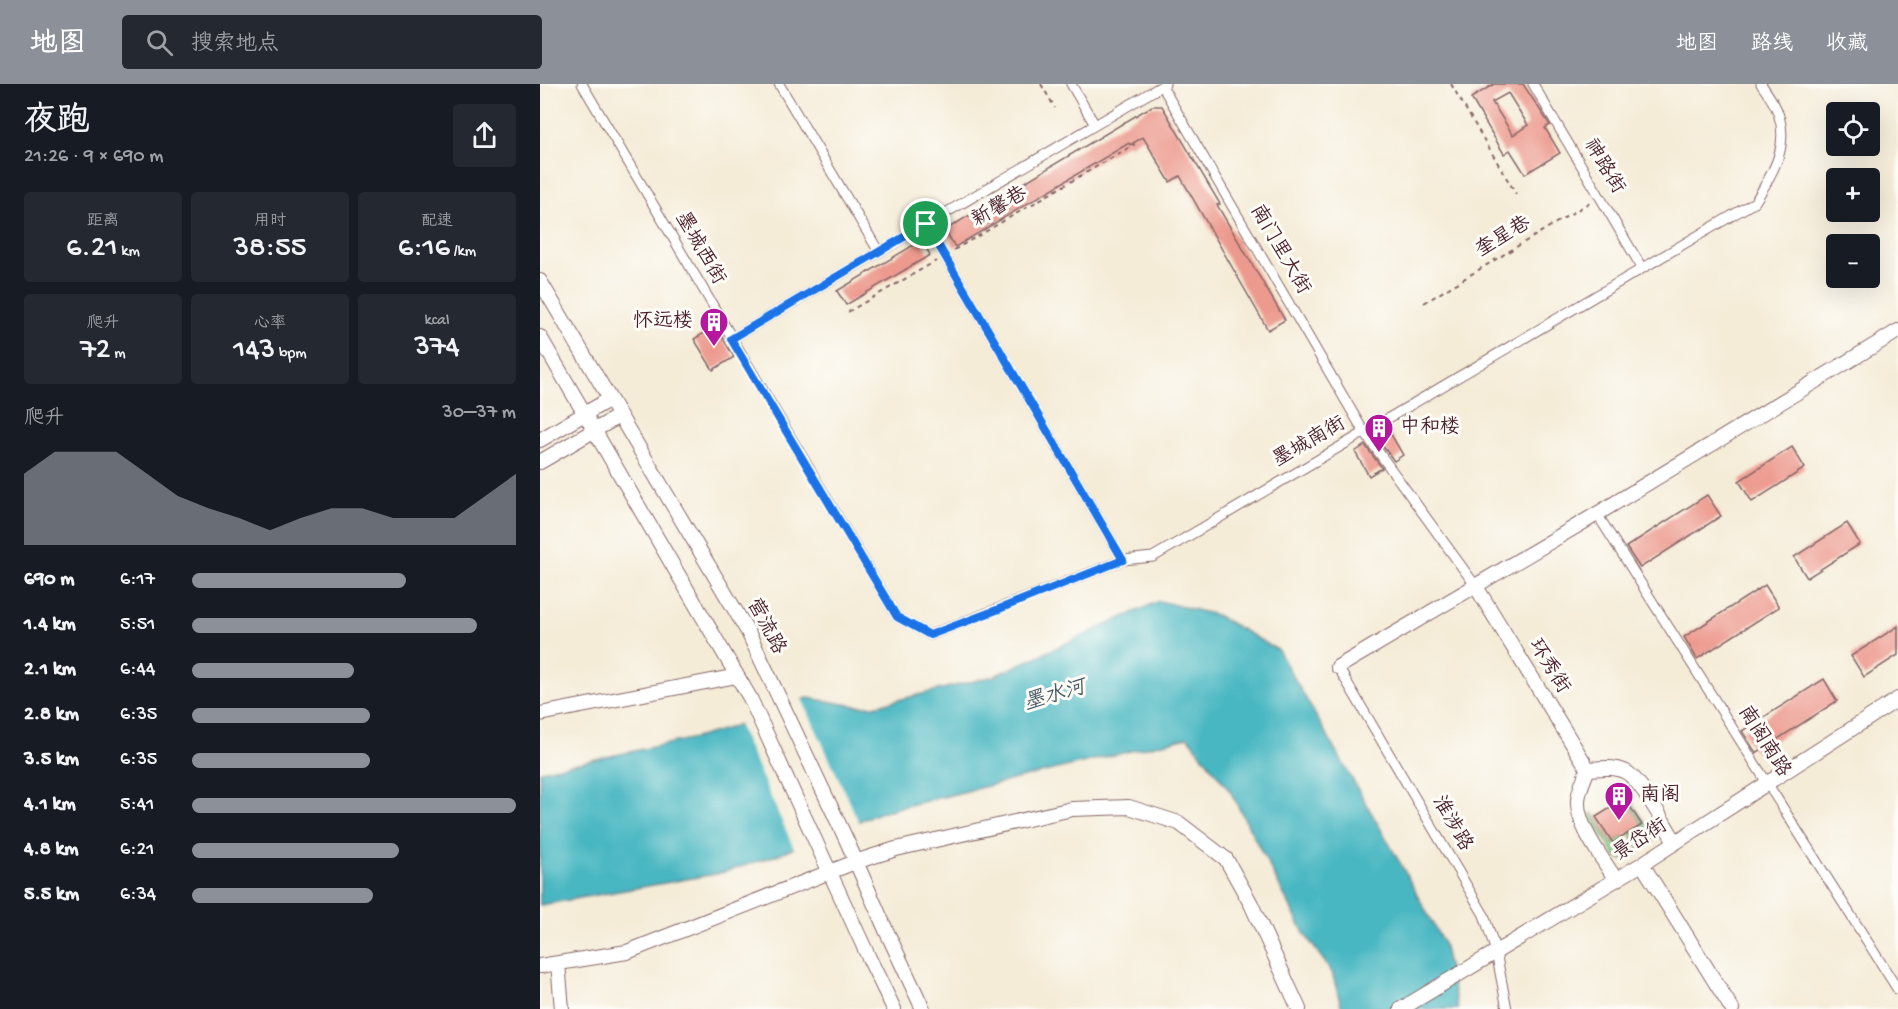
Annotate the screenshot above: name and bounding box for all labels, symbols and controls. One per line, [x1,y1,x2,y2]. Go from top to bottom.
search box [122,15,542,69]
icon: search [143,26,176,59]
text: 地图 [30,29,86,62]
text: 搜索地点 [191,32,279,58]
text: 地图 [1676,33,1718,58]
text: 路线 [1751,33,1793,58]
text: 收藏 [1826,33,1868,58]
map controls [1826,102,1880,288]
button: locate [1826,102,1880,156]
text: 夜跑 [24,104,90,142]
button: share [453,104,516,167]
street label: 神路街 [1578,134,1630,199]
text: 21:26 · 9 × 690 m [24,146,163,169]
button: + [1826,168,1880,222]
street label: 新馨巷 [967,181,1033,233]
pin [900,198,951,249]
street label: 南门里大街 [1244,200,1316,299]
icon: arrive [909,207,942,240]
street label: 墨城西街 [669,208,731,289]
street label: 奎星巷 [1471,210,1536,263]
text: 距离 [87,213,119,232]
text: 用时 [254,213,286,232]
text: 配速 [421,213,453,232]
text: 6.21 [66,232,118,267]
text: 38:55 [234,232,306,267]
text: 6:16 [398,232,450,267]
button: − [1826,234,1880,288]
text: km [118,243,140,262]
text: /km [450,243,476,262]
building icon: 怀远楼 [698,306,730,348]
place label: 怀远楼 [633,309,693,334]
text: kcal [425,312,449,331]
text: 爬升 [87,315,119,334]
text: 心率 [254,315,286,334]
text: 374 [414,331,460,366]
text: 72 [80,334,111,369]
text: 143 [233,334,275,369]
text: m [111,345,126,364]
text: bpm [275,345,307,364]
text: 30–37 m [442,402,516,425]
text: 爬升 [24,408,64,431]
street label: 墨城南街 [1269,411,1350,473]
building icon: 中和楼 [1363,412,1395,454]
place label: 中和楼 [1400,415,1460,440]
text: 690 m [24,569,74,592]
text: 6:17 [120,569,155,592]
street label: 营流路 [741,594,791,660]
text: 1.4 km [24,614,76,637]
text: 5:51 [120,614,155,637]
street label: 环秀街 [1522,635,1574,699]
text: 2.1 km [24,659,76,682]
text: 6:44 [120,659,155,682]
water label: 墨水河 [1021,675,1092,718]
street label: 南阁南路 [1732,701,1796,783]
text: 2.8 km [24,704,79,727]
text: 6:35 [120,704,157,727]
text: 3.5 km [24,749,79,772]
text: 6:35 [120,749,157,772]
building icon: 南阁 [1603,780,1635,822]
place label: 南阁 [1640,783,1680,808]
street label: 淮涉路 [1426,791,1478,857]
text: 4.1 km [24,794,76,817]
text: 5:41 [120,794,154,817]
street label: 景岱街 [1609,814,1672,867]
text: 4.8 km [24,839,79,862]
text: 6:21 [120,839,154,862]
text: 5.5 km [24,884,79,907]
text: 6:34 [120,884,156,907]

